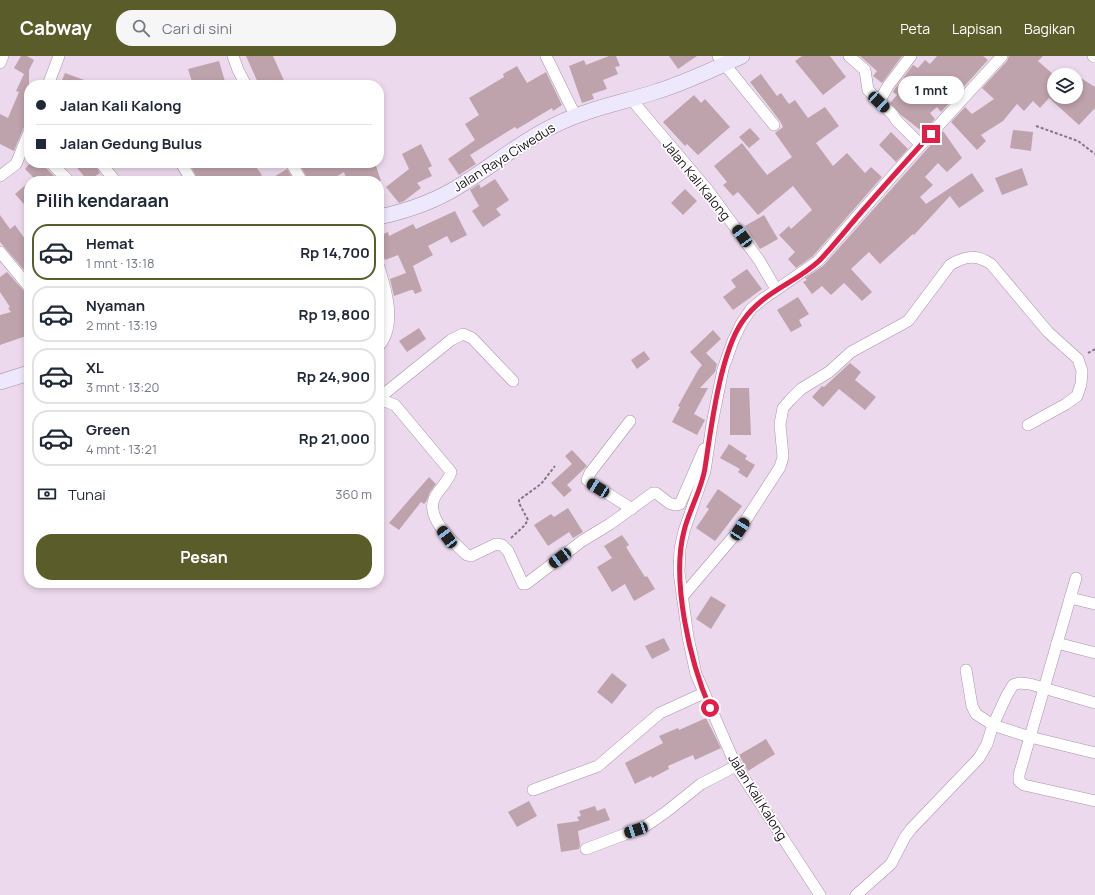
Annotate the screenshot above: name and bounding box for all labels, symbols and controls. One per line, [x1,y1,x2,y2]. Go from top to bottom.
search box [116,10,396,46]
text: Cabway [20,15,92,41]
icon: search [130,17,152,39]
text: Cari di sini [162,18,232,39]
text: Peta [900,19,930,38]
text: Lapisan [952,19,1002,38]
text: Bagikan [1024,19,1075,38]
map controls [1047,68,1083,104]
button: layers [1047,68,1083,104]
callout: 1 mnt [898,76,964,104]
text: 1 mnt [914,81,948,99]
car [866,89,892,115]
text: Jalan Kali Kalong [60,95,182,116]
street label: Jalan Raya Ciwedus [450,118,559,196]
route end [922,125,940,143]
text: Jalan Gedung Bulus [60,133,202,154]
street label: Jalan Kali Kalong [659,136,735,224]
text: Pilih kendaraan [36,188,169,212]
car [730,223,754,249]
text: Hemat [86,233,134,254]
icon: car [38,234,74,270]
text: Rp 14,700 [300,242,370,263]
text: 1 mnt · 13:18 [86,254,155,272]
text: Nyaman [86,295,145,316]
icon: car [38,296,74,332]
text: Rp 19,800 [299,304,370,325]
text: 2 mnt · 13:19 [86,316,157,334]
text: XL [86,357,104,378]
icon: car [38,358,74,394]
text: Rp 24,900 [297,366,370,387]
text: 3 mnt · 13:20 [86,378,159,396]
text: Green [86,419,130,440]
icon: car [38,420,74,456]
text: Rp 21,000 [299,428,370,449]
text: 4 mnt · 13:21 [86,440,157,458]
car [585,477,611,499]
icon: cash [36,483,58,505]
text: Tunai [68,484,106,505]
text: 360 m [335,485,372,503]
car [728,516,752,542]
car [435,524,459,550]
button: Pesan [36,534,372,580]
car [547,546,573,570]
route start [701,699,719,717]
street label: Jalan Kali Kalong [724,750,792,844]
car [623,821,649,839]

